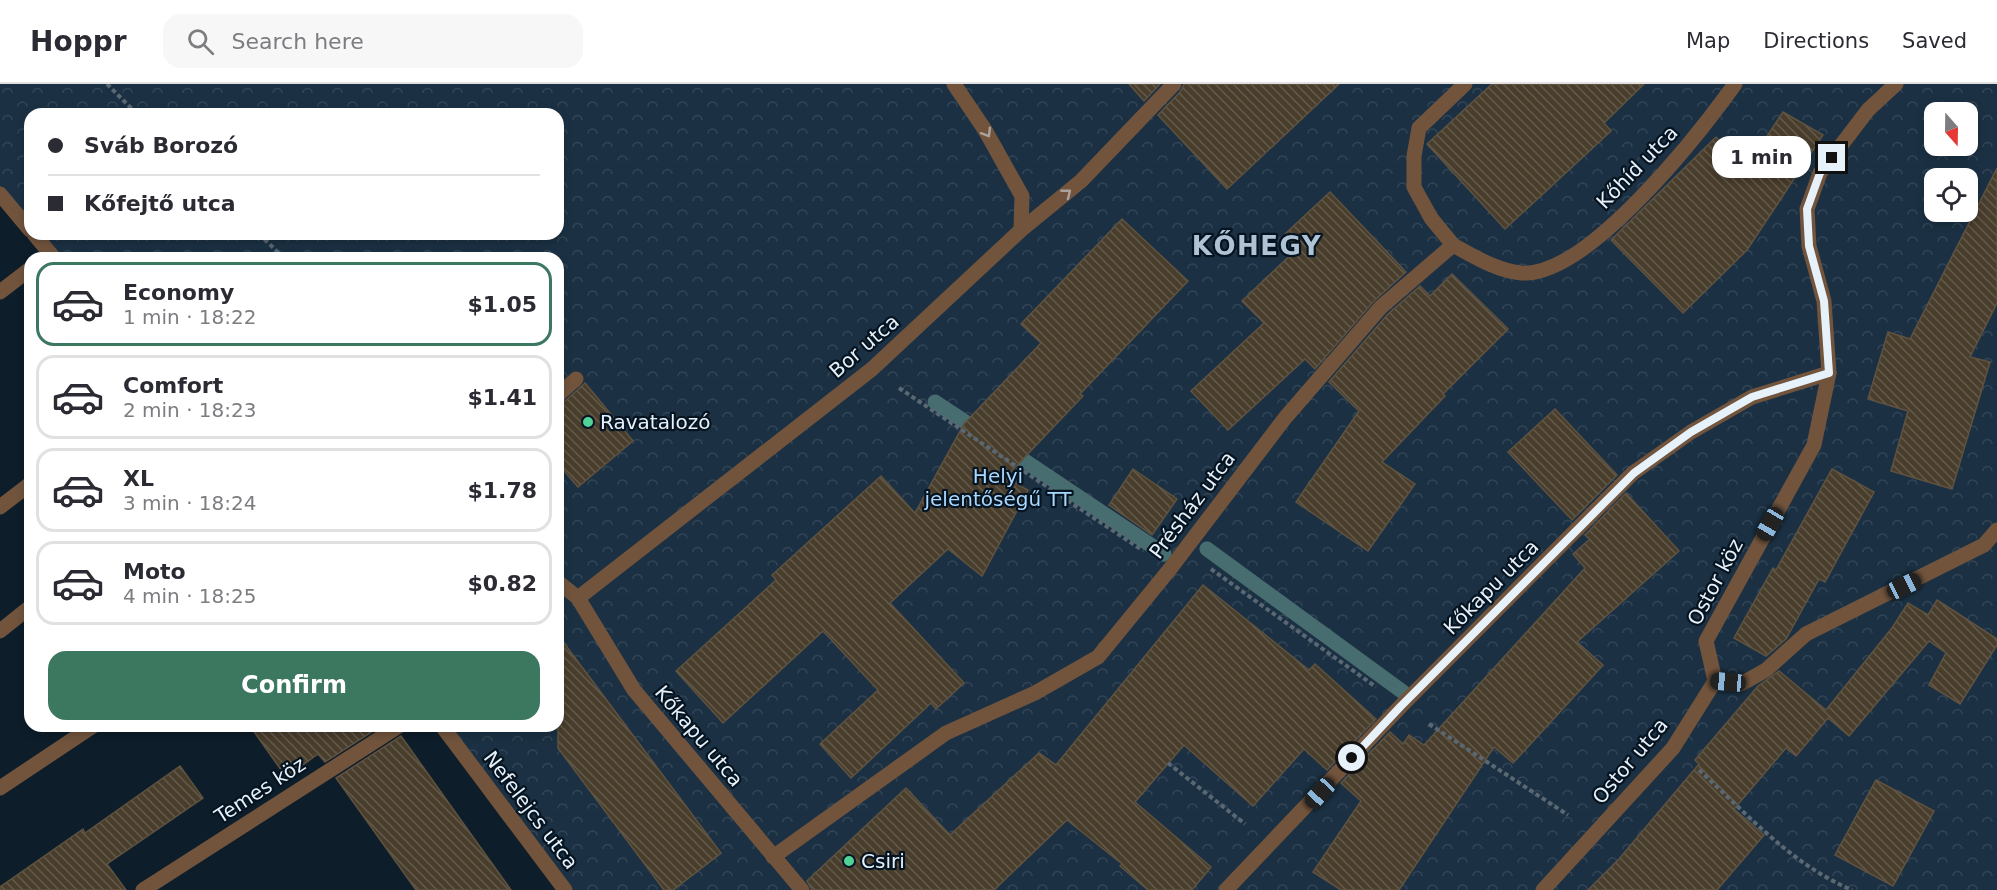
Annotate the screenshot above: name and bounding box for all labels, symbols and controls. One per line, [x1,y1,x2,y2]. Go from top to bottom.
search box [163,14,583,68]
text: Hoppr [30,25,127,58]
icon: search [184,25,217,58]
text: Search here [232,29,364,54]
text: Map [1686,29,1730,53]
text: Directions [1763,29,1869,53]
text: Saved [1902,29,1967,53]
north arrow [1924,102,1978,156]
map controls [1924,102,1978,222]
street label: Kőhíd utca [1591,120,1683,214]
one-way arrow [979,127,991,137]
text: Sváb Borozó [84,133,238,158]
callout: 1 min [1712,137,1811,179]
route end [1818,144,1845,171]
text: 1 min [1730,145,1793,169]
button: locate [1924,168,1978,222]
one-way arrow [1060,189,1071,200]
text: Kőfejtő utca [84,191,236,216]
district label: KŐHEGY [1192,230,1322,261]
icon: car [51,277,105,331]
text: Economy [123,280,234,305]
text: $1.05 [467,292,537,317]
text: 1 min · 18:22 [123,305,257,329]
street label: Bor utca [824,309,904,383]
icon: car [51,370,105,424]
text: Comfort [123,373,223,398]
text: $1.41 [467,385,537,410]
text: 2 min · 18:23 [123,398,257,422]
place label: Ravatalozó [600,410,710,434]
marker: Ravatalozó [581,415,595,429]
street label: Présház utca [1144,447,1240,563]
icon: car [51,463,105,517]
park label: Helyi jelentőségű TT [923,464,1072,511]
text: XL [123,466,154,491]
text: $1.78 [467,478,537,503]
text: 3 min · 18:24 [123,491,257,515]
car [1753,504,1787,544]
street label: Kőkapu utca [1439,535,1543,639]
street label: Ostor köz [1682,535,1748,629]
icon: car [51,556,105,610]
text: Moto [123,559,186,584]
car [1884,570,1924,602]
text: $0.82 [467,571,537,596]
text: 4 min · 18:25 [123,584,257,608]
button: Confirm [48,651,540,720]
car [1709,671,1747,693]
street label: Kőkapu utca [650,681,748,791]
street label: Ostor utca [1587,713,1673,809]
route start [1338,744,1365,771]
street label: Nefelejcs utca [479,746,583,874]
street label: Temes köz [209,752,310,829]
car [1301,774,1339,812]
place label: Csiri [861,849,905,873]
marker: Csiri [842,854,856,868]

